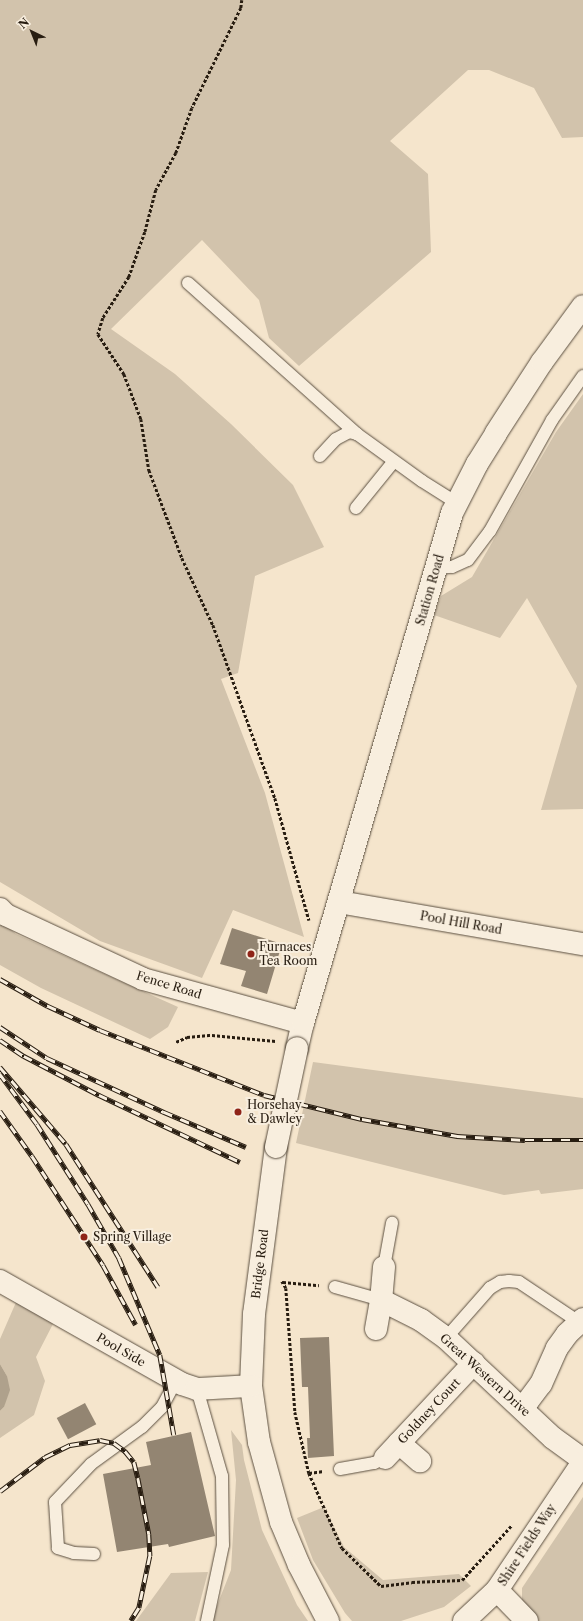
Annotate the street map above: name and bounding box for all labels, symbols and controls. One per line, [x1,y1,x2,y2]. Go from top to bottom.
north arrow [12,12,52,52]
text: N [16,15,32,32]
street label: Station Road [413,553,447,627]
street label: Pool Hill Road [419,909,503,937]
place label: Furnaces Tea Room [259,940,318,968]
marker: Furnaces Tea Room [246,949,256,959]
street label: Fence Road [135,968,203,1002]
place label: Horsehay & Dawley [247,1098,302,1126]
marker: Horsehay & Dawley [232,1106,244,1118]
street label: Bridge Road [249,1228,271,1300]
place label: Spring Village [93,1230,172,1244]
marker: Spring Village [78,1231,90,1243]
street label: Pool Side [94,1330,148,1370]
street label: Great Western Drive [437,1331,533,1419]
street label: Goldney Court [395,1375,463,1447]
street label: Shire Fields Way [495,1501,559,1589]

